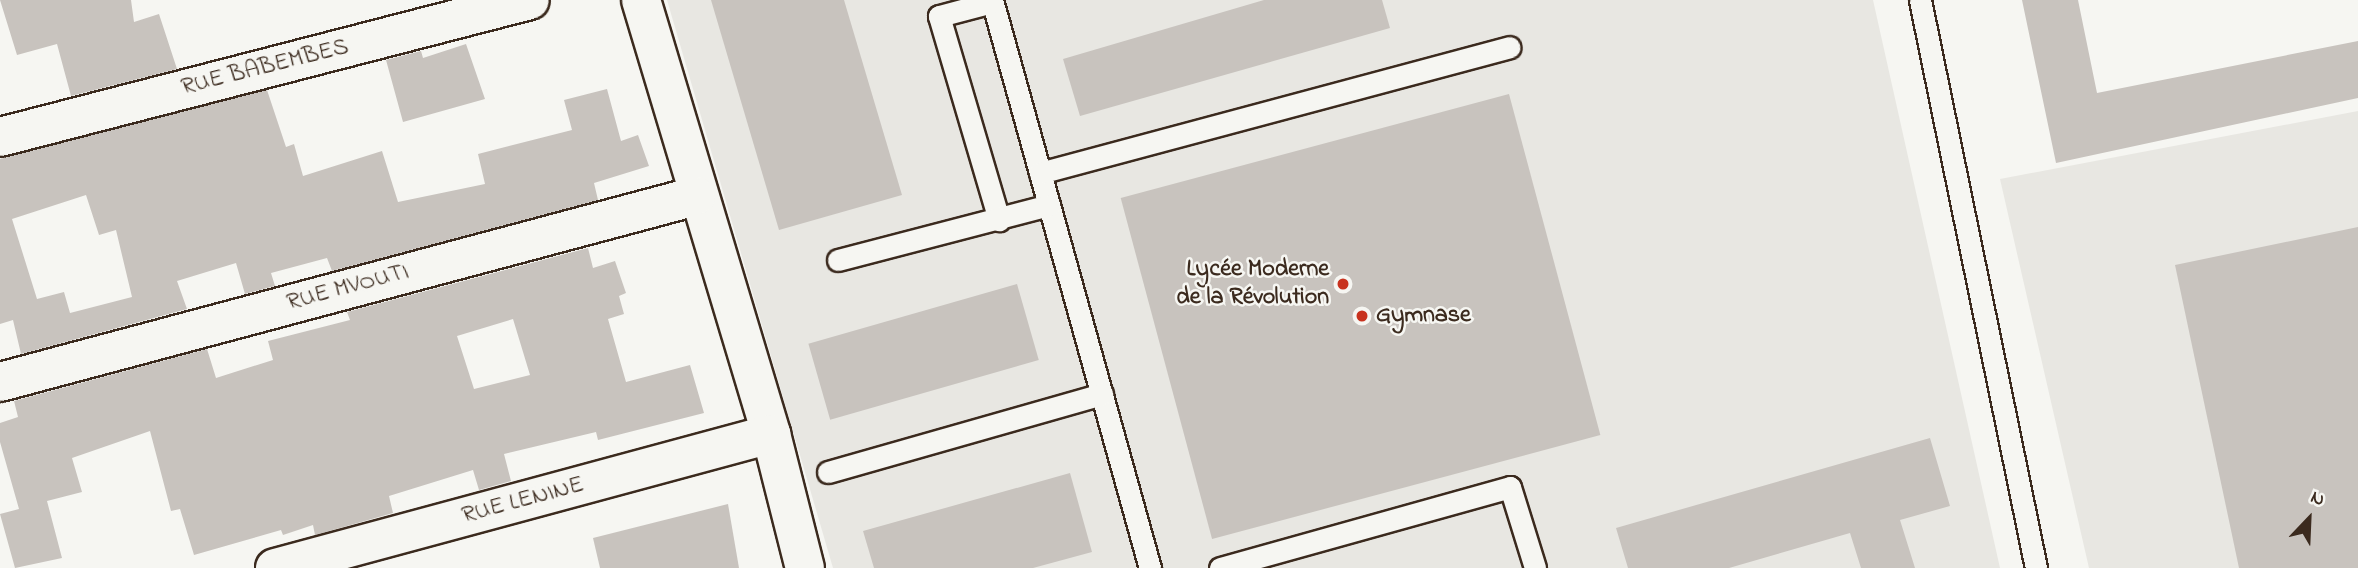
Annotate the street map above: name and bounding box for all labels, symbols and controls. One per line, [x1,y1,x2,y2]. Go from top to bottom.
street label: RUE BABEMBES [178,33,352,103]
place label: Lycée Moderne de la Révolution [1176,256,1329,312]
street label: RUE MVOUTI [284,258,412,318]
marker: Lycée Moderne de la Révolution [1335,276,1351,292]
place label: Gymnase [1376,302,1471,330]
marker: Gymnase [1354,308,1370,324]
street label: RUE LENINE [459,471,587,531]
north arrow [2274,484,2344,554]
text: N [2306,484,2329,514]

